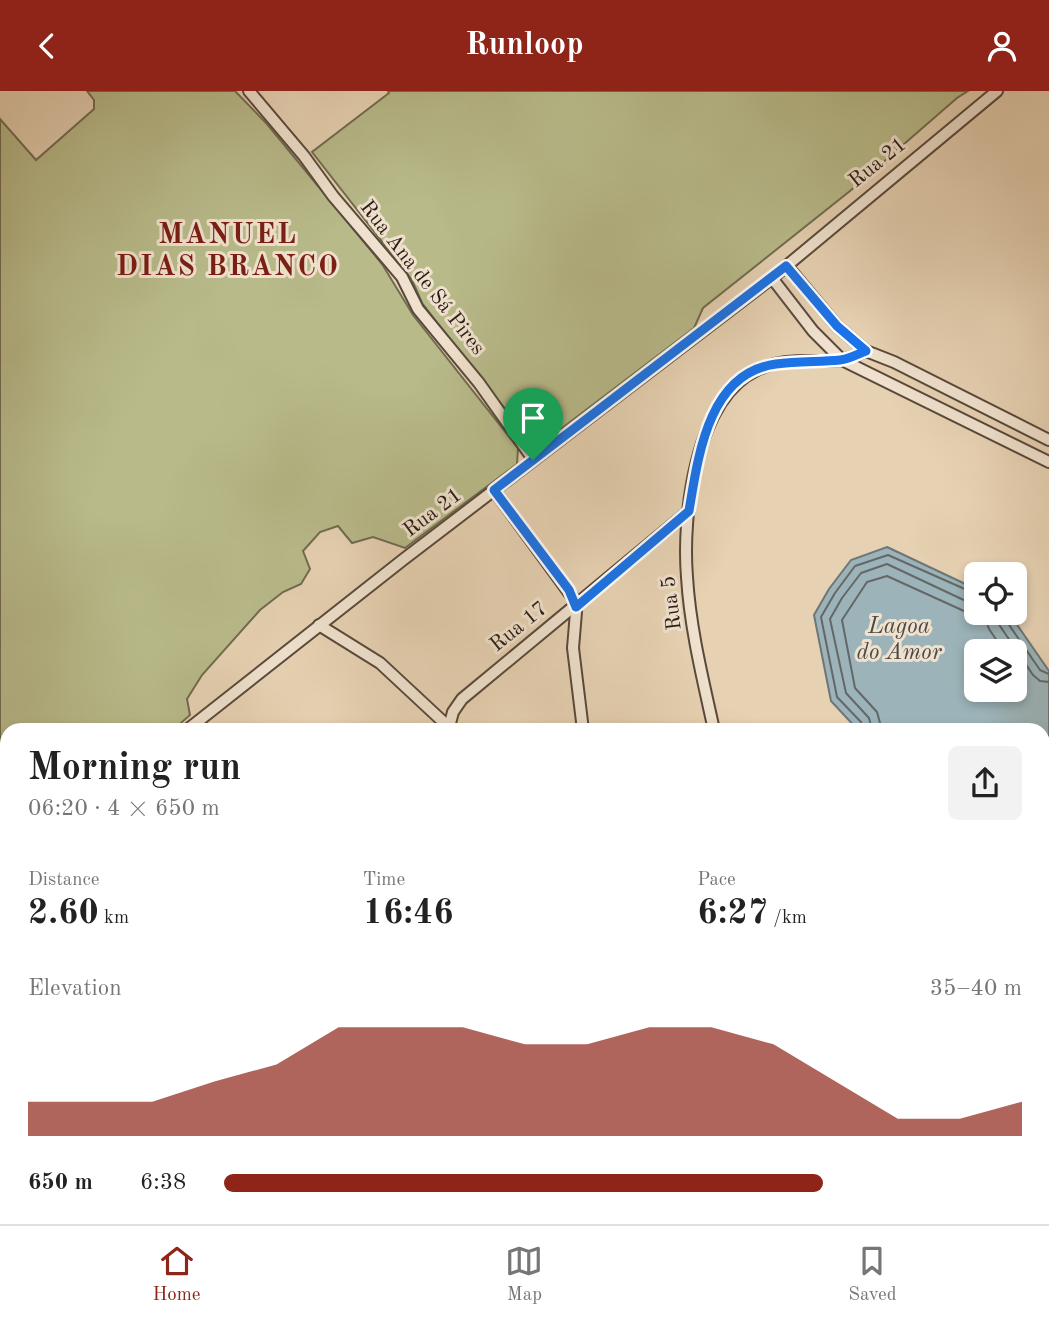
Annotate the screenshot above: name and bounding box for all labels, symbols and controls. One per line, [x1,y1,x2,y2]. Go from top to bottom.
icon: back [28,27,66,65]
icon: person [983,27,1021,65]
text: Runloop [465,30,584,62]
street label: Rua 21 [845,134,911,192]
street label: Rua Ana de Sá Pires [355,197,489,359]
district label: MANUEL DIAS BRANCO [116,222,340,282]
pin [503,388,563,460]
icon: arrive [514,399,552,437]
street label: Rua 21 [400,484,466,542]
map controls [964,562,1027,702]
button: locate [964,562,1027,625]
street label: Rua 5 [658,575,686,631]
street label: Rua 17 [486,598,552,656]
water label: Lagoa do Amor [856,615,943,664]
button: layers [964,639,1027,702]
button: share [948,746,1022,820]
text: Morning run [28,750,241,788]
text: 06:20 · 4 × 650 m [28,797,220,820]
text: Distance [28,871,100,890]
text: Time [363,871,405,890]
text: Pace [697,871,736,890]
text: 2.60 [28,896,99,931]
text: 16:46 [363,896,454,931]
text: 6:27 [697,896,768,931]
text: km [99,909,129,928]
text: /km [768,909,807,928]
text: Elevation [28,977,122,1000]
text: 35–40 m [930,977,1022,1000]
text: 650 m [28,1171,93,1194]
text: 6:38 [140,1171,186,1194]
tab: Home [152,1242,201,1307]
tab: Map [505,1242,543,1307]
tab: Saved [848,1242,897,1307]

